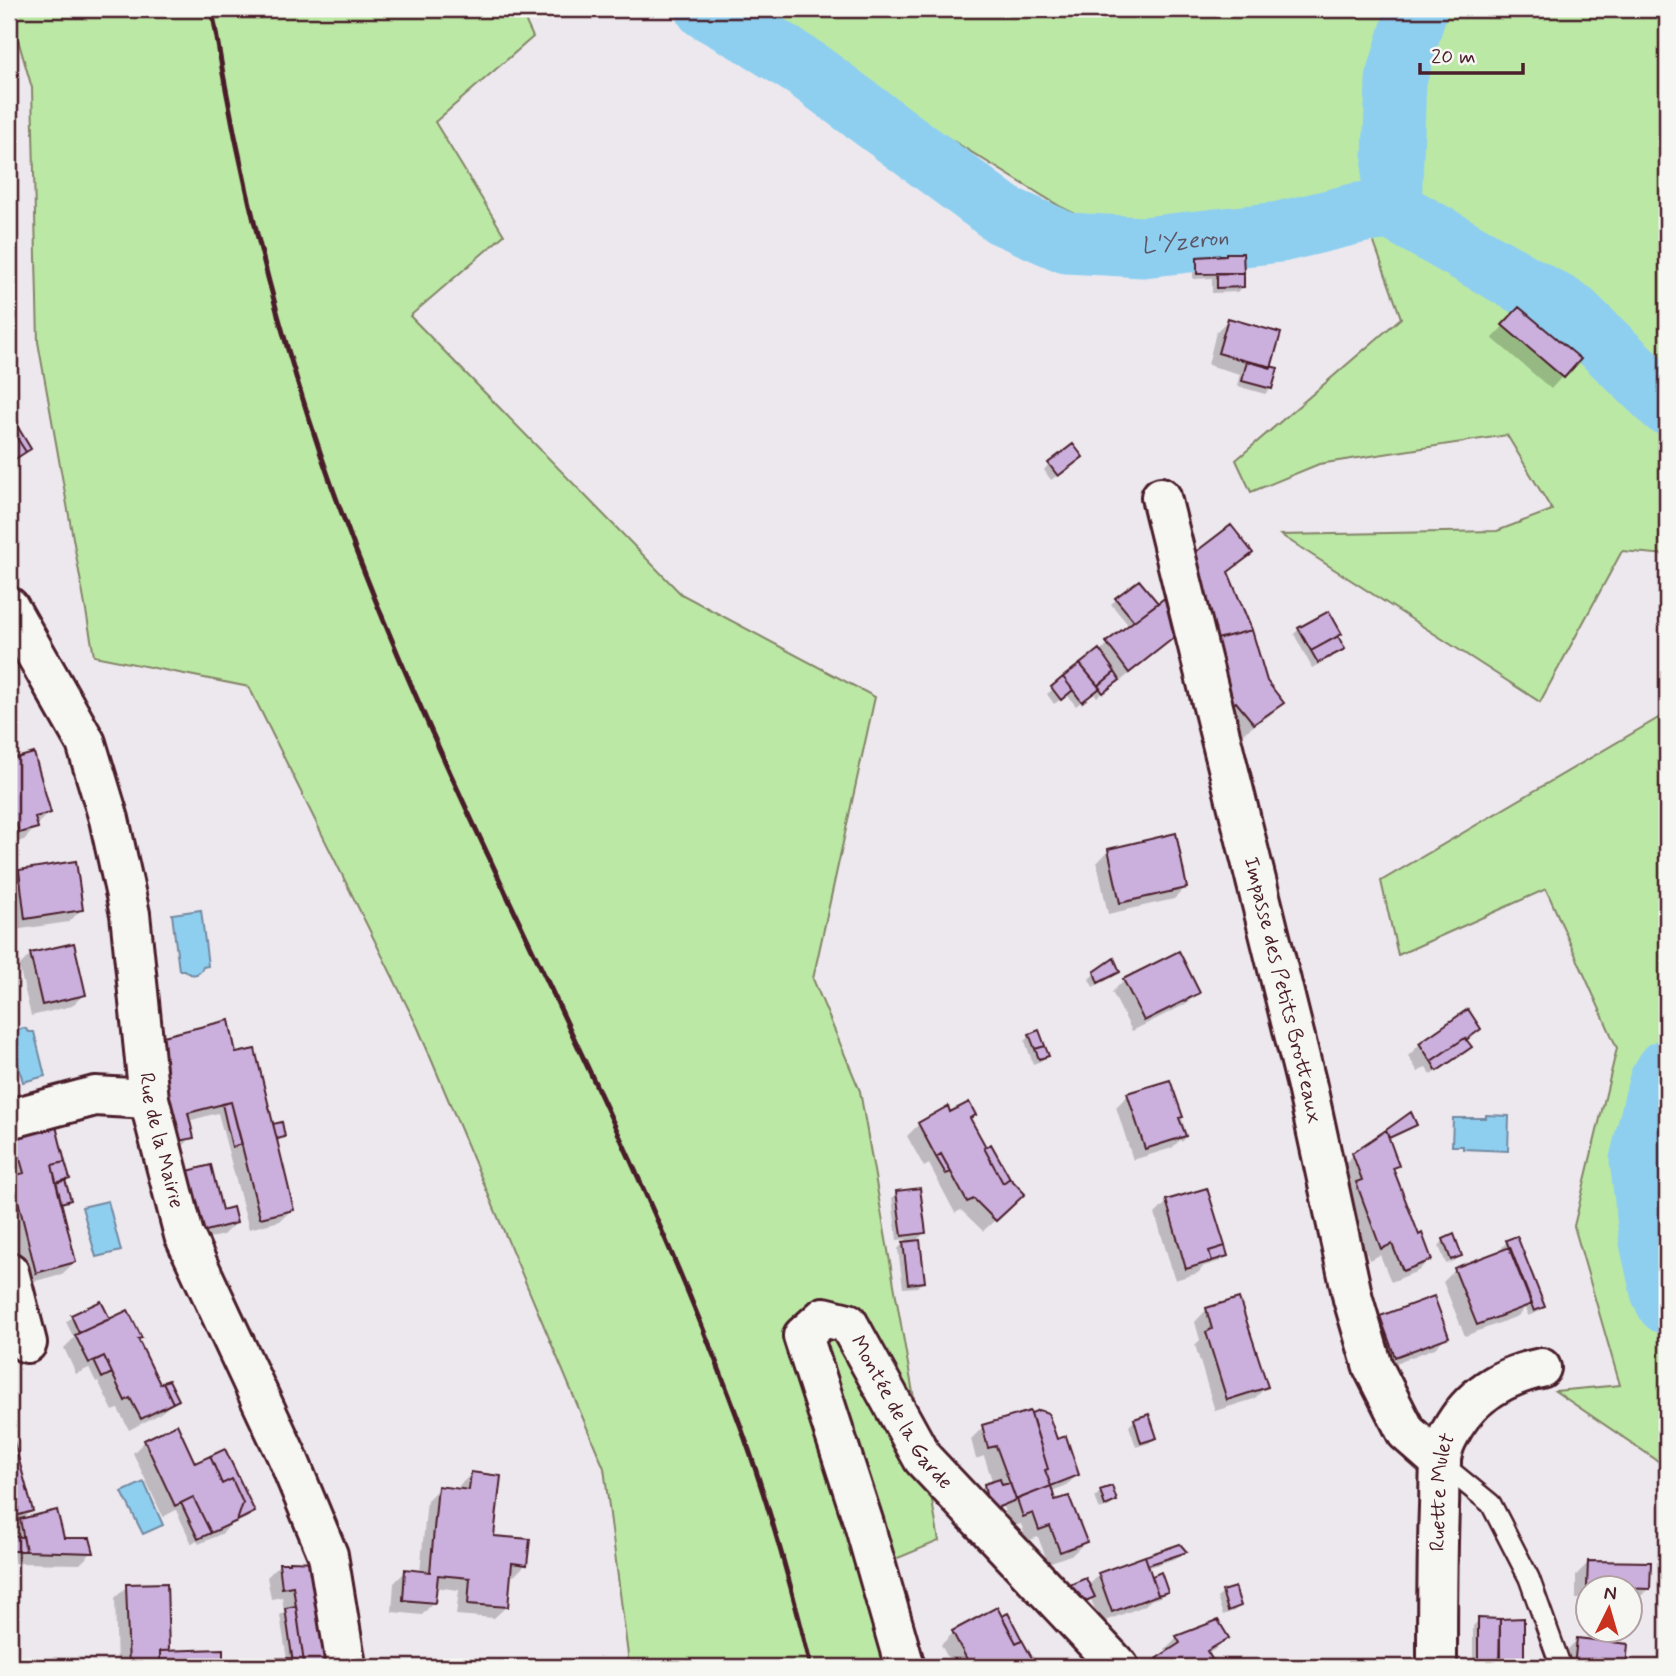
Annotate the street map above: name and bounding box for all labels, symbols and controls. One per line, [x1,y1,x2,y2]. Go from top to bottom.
scale bar [1420,32,1524,76]
text: 20 m [1431,43,1476,71]
water label: L'Yzeron [1140,223,1230,262]
street label: Impasse des Petits Brotteaux [1237,854,1329,1126]
street label: Rue de la Mairie [132,1071,191,1211]
street label: Montée de la Garde [844,1331,959,1496]
street label: Ruette Mulet [1424,1428,1462,1552]
north arrow [1574,1574,1644,1644]
text: N [1603,1581,1618,1607]

